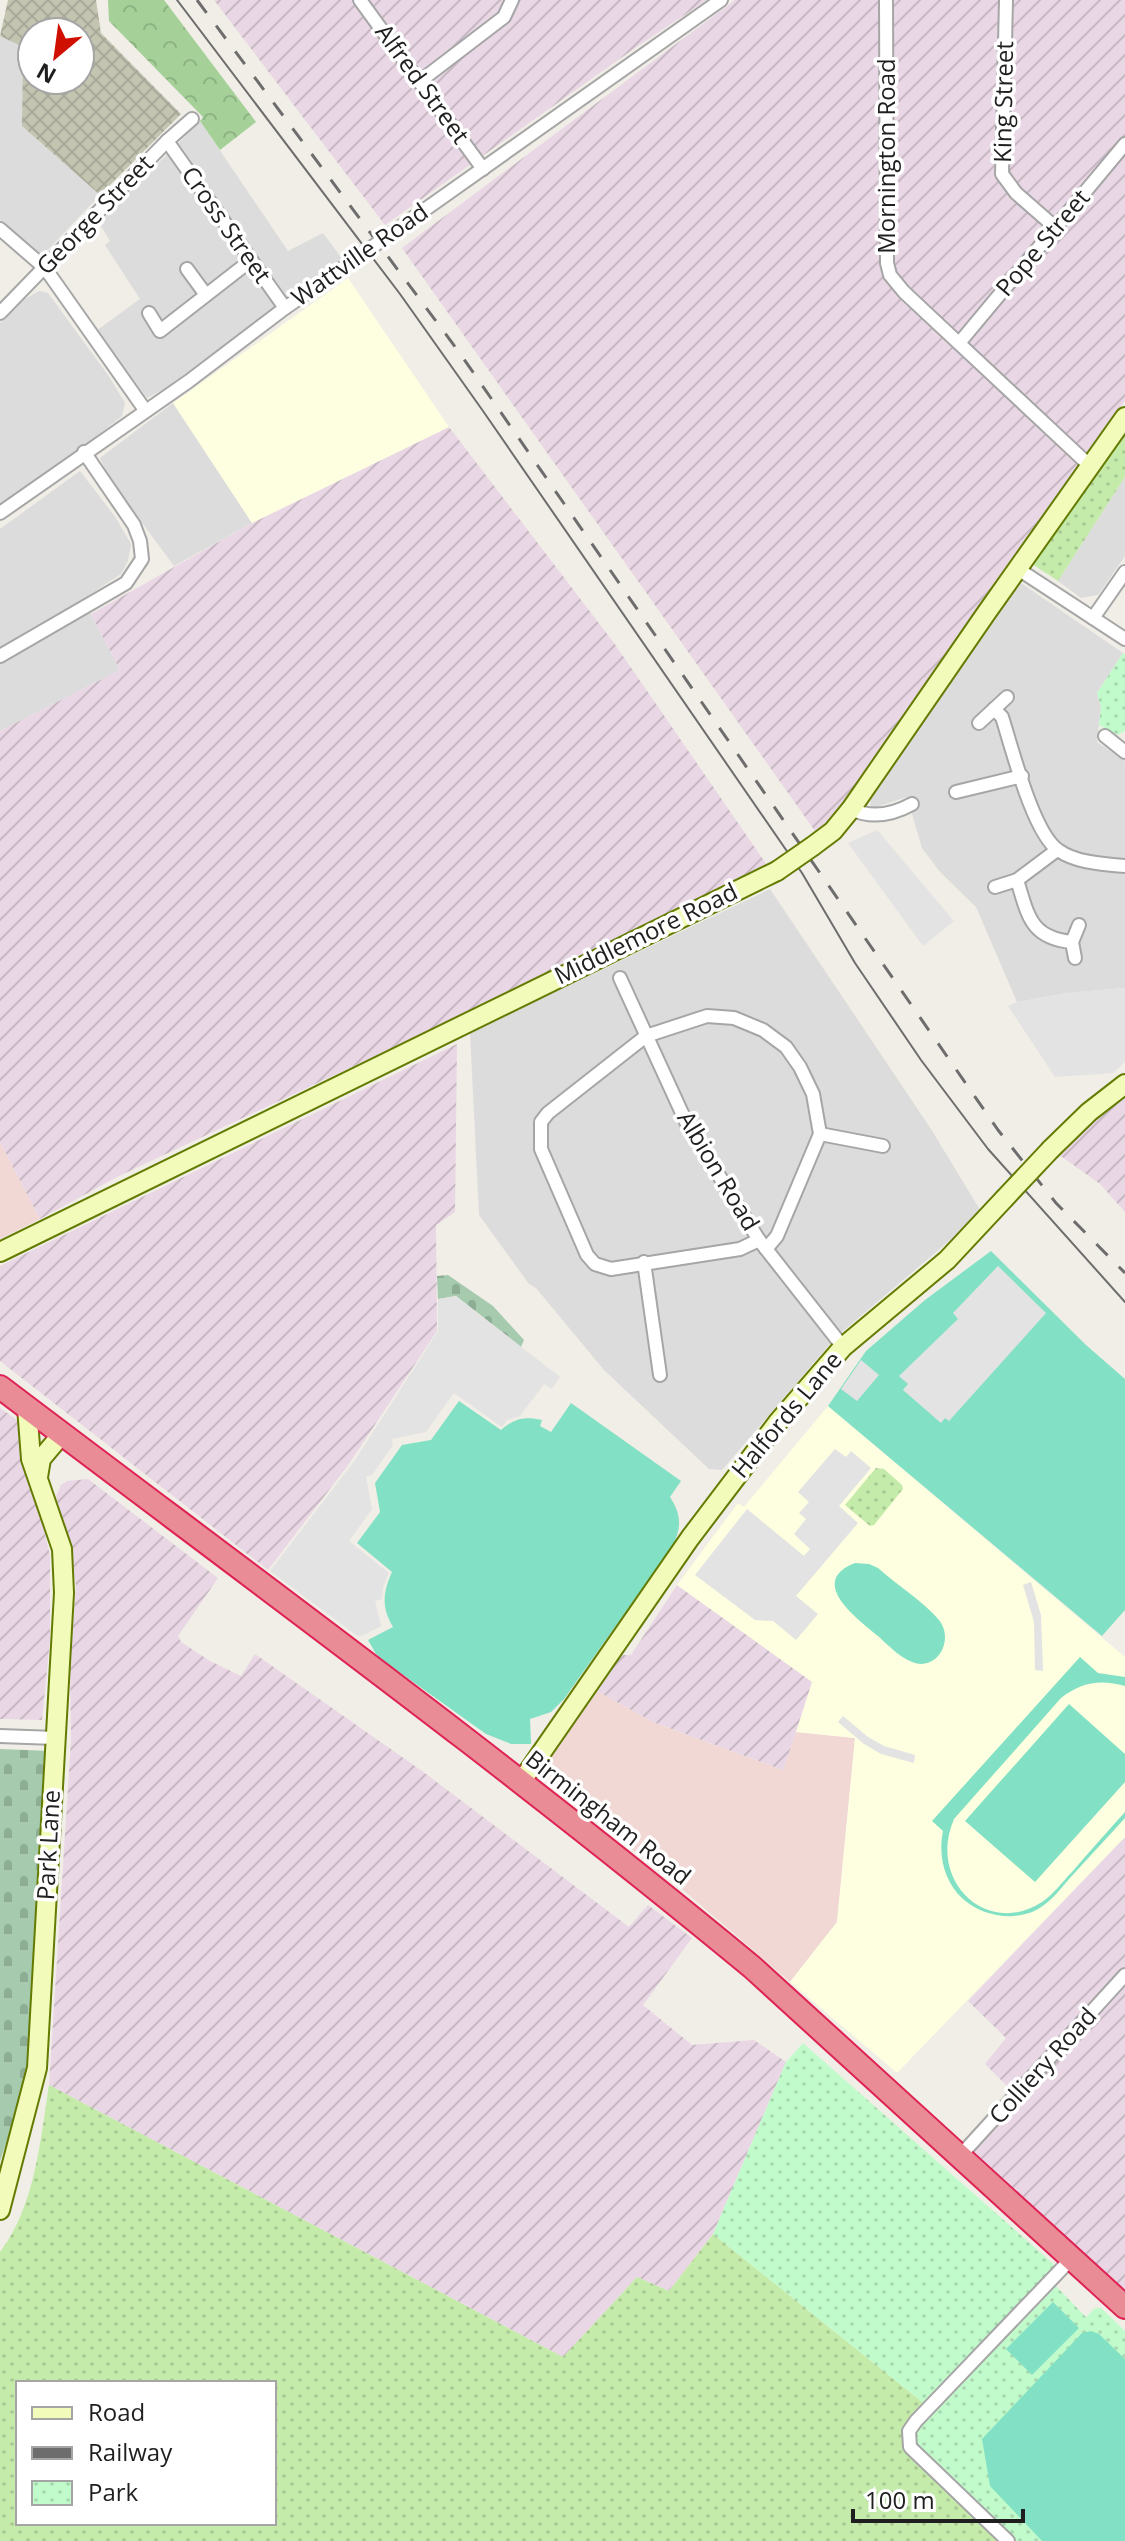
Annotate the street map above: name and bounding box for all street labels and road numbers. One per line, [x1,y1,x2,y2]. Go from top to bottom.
street label: Alfred Street [369,17,478,150]
street label: King Street [985,41,1020,163]
street label: Mornington Road [869,58,902,254]
street label: George Street [28,147,160,281]
street label: Cross Street [175,159,280,289]
street label: Pope Street [987,182,1096,303]
street label: Wattville Road [284,194,434,313]
street label: Middlemore Road [548,874,742,991]
street label: Albion Road [670,1104,768,1236]
street label: Halfords Lane [723,1344,849,1484]
street label: Birmingham Road [519,1742,698,1892]
street label: Park Lane [28,1789,67,1901]
street label: Colliery Road [981,2000,1103,2130]

